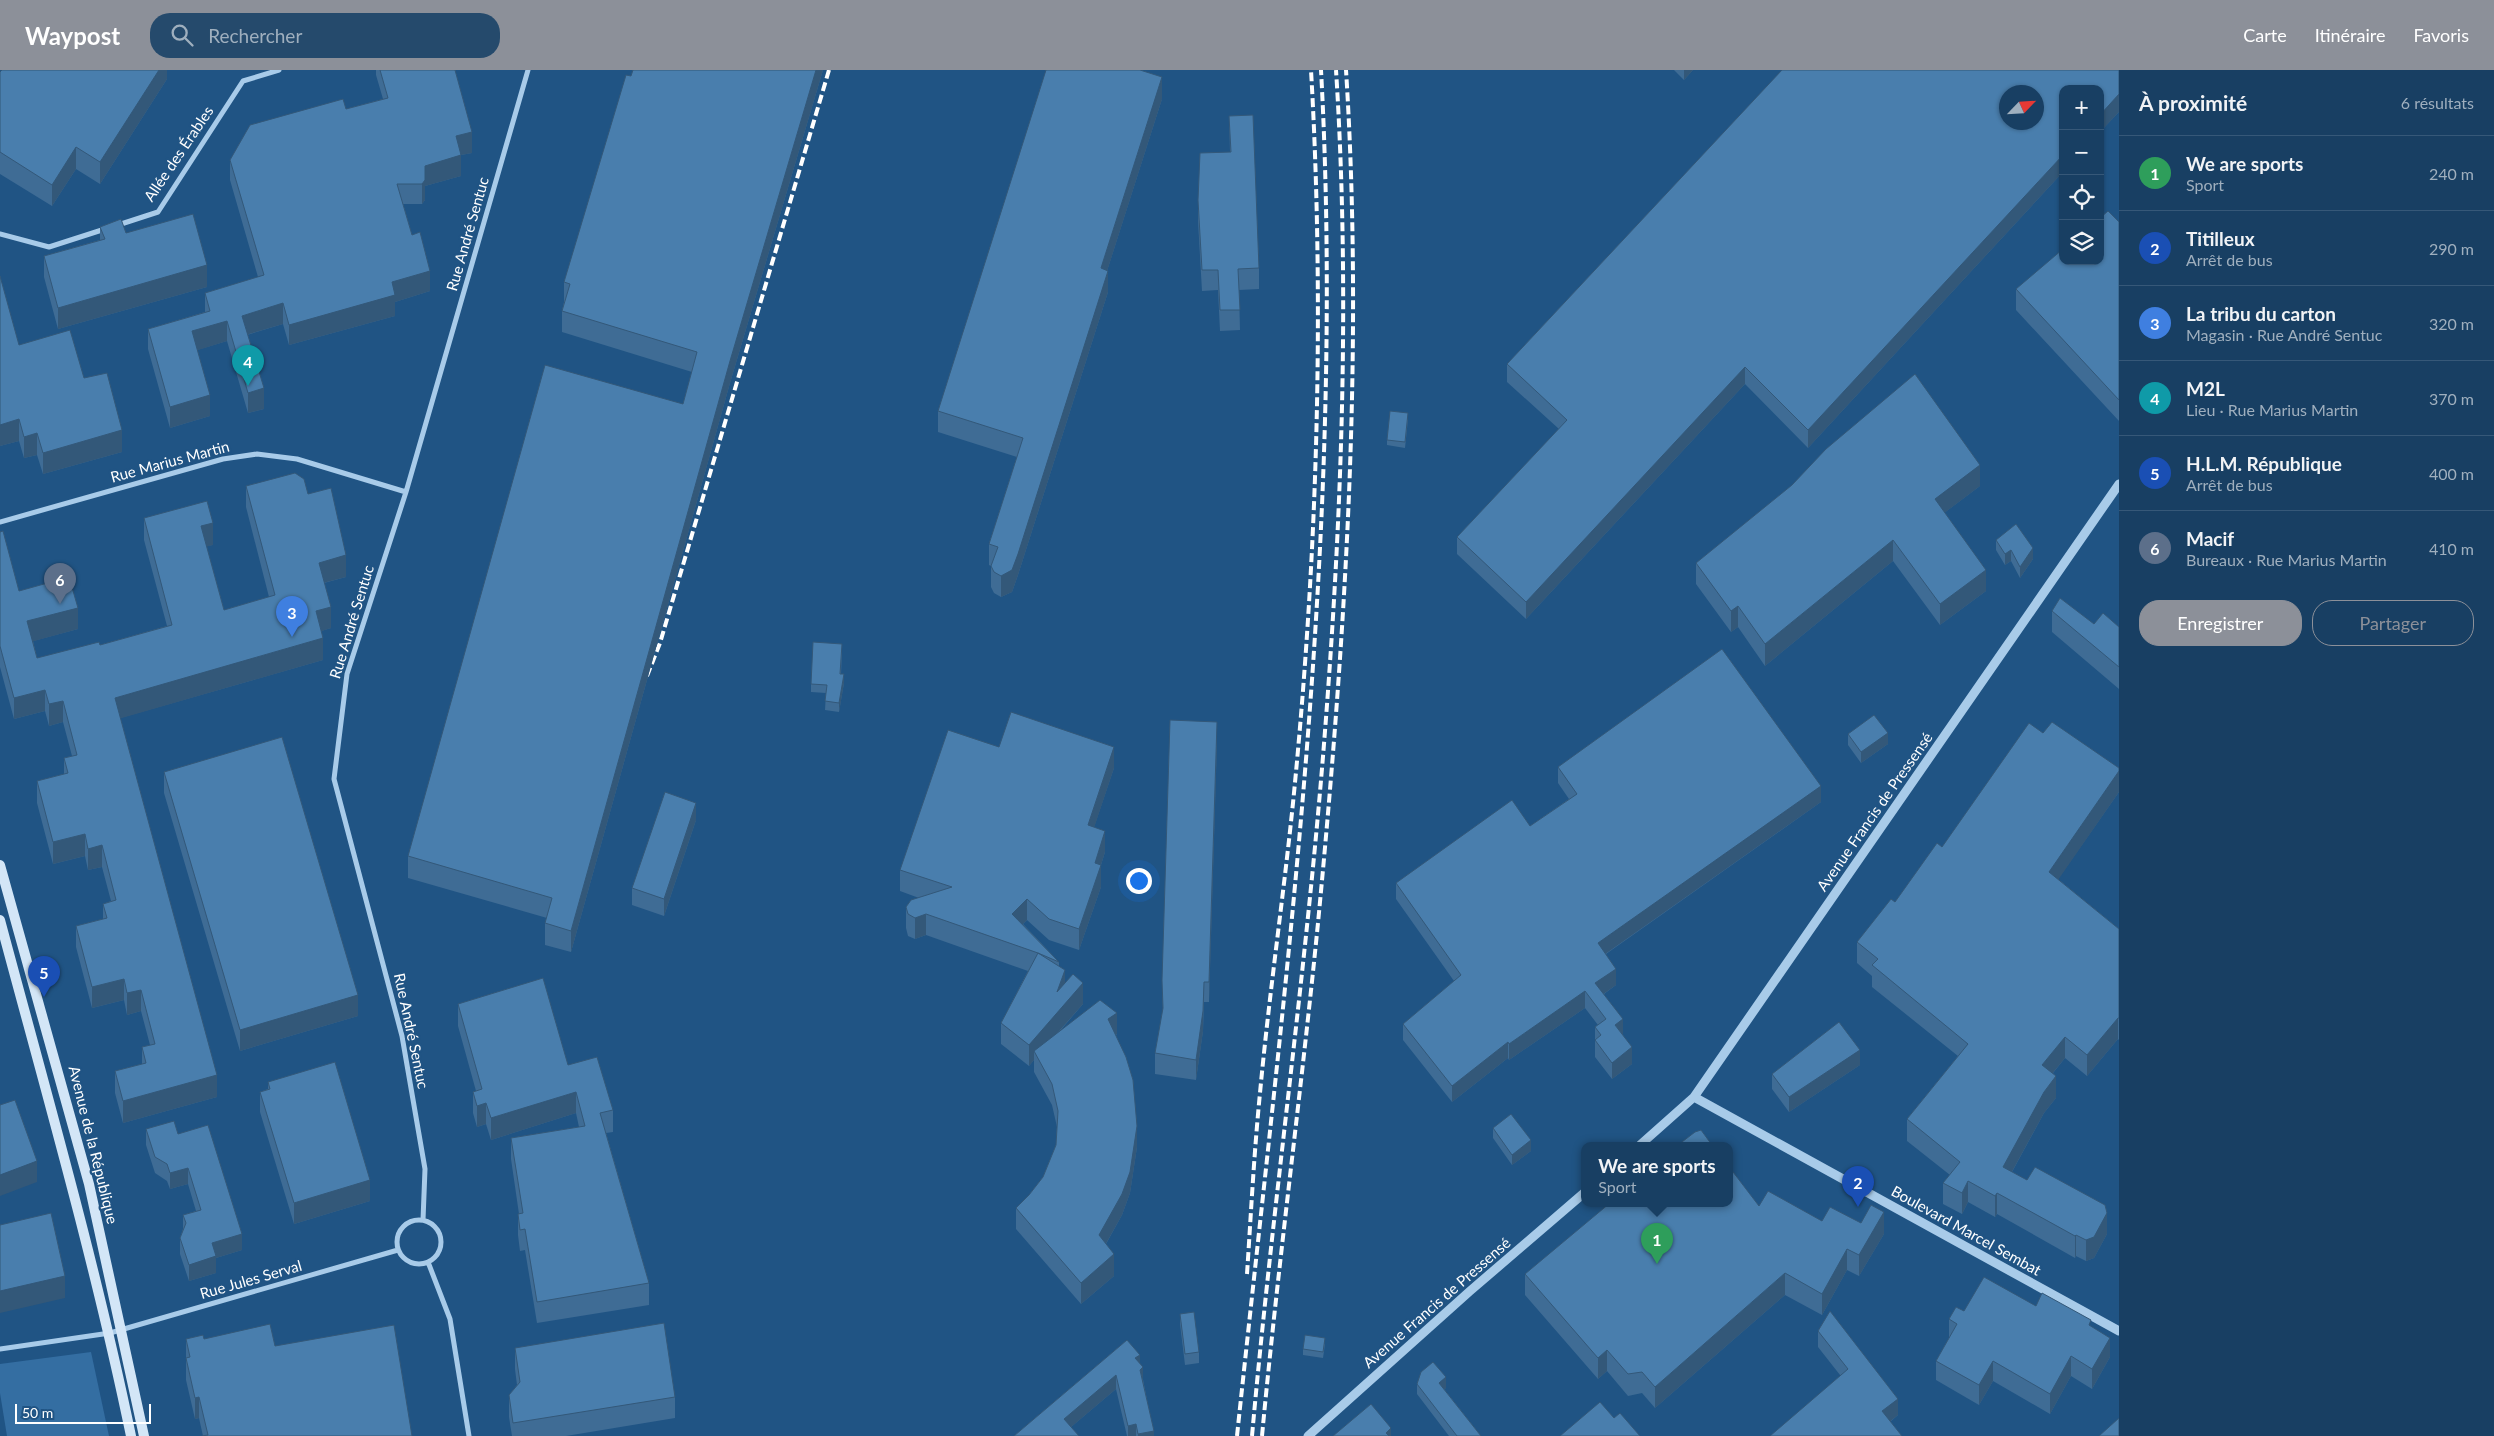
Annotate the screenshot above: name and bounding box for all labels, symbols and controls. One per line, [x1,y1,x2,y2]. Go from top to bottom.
search box [150,13,500,58]
text: Waypost [25,21,120,50]
icon: search [168,21,196,49]
text: Rechercher [208,24,302,47]
text: Carte [2243,24,2287,46]
text: Itinéraire [2315,24,2385,46]
text: Favoris [2413,24,2469,46]
north arrow [1999,85,2044,130]
map controls [2059,85,2104,265]
button: + [2059,85,2104,130]
text: À proximité [2139,90,2247,115]
text: 6 résultats [2401,93,2474,112]
street label: Allée des Érables [140,102,217,205]
button: − [2059,130,2104,175]
text: We are sports [2186,152,2303,175]
text: 1 [2150,164,2160,183]
text: 240 m [2429,164,2474,183]
street label: Rue André Sentuc [442,175,492,293]
button: locate [2059,175,2104,220]
text: Sport [2186,175,2224,194]
button: layers [2059,220,2104,265]
text: Titilleux [2186,227,2255,250]
text: 2 [2150,239,2160,258]
text: 290 m [2429,239,2474,258]
text: Arrêt de bus [2186,250,2273,269]
text: La tribu du carton [2186,302,2336,325]
text: 3 [2150,314,2160,333]
text: 320 m [2429,314,2474,333]
text: Magasin · Rue André Sentuc [2186,325,2382,344]
pin: 4 [232,345,264,386]
text: M2L [2186,377,2225,400]
text: 4 [2150,389,2160,408]
text: 370 m [2429,389,2474,408]
text: Lieu · Rue Marius Martin [2186,400,2358,419]
street label: Rue Marius Martin [108,437,231,486]
text: H.L.M. République [2186,452,2342,475]
text: 5 [2150,464,2160,483]
text: 400 m [2429,464,2474,483]
text: Arrêt de bus [2186,475,2273,494]
text: Macif [2186,527,2234,550]
text: 6 [2150,539,2160,558]
text: 410 m [2429,539,2474,558]
text: Bureaux · Rue Marius Martin [2186,550,2387,569]
pin: 6 [44,563,76,604]
street label: Rue André Sentuc [325,563,377,681]
pin: 3 [276,596,308,637]
button: Enregistrer [2139,600,2302,646]
button: Partager [2312,600,2474,646]
street label: Avenue Francis de Pressensé [1812,729,1936,894]
your location [1126,868,1152,894]
pin: 5 [28,956,60,997]
street label: Rue André Sentuc [391,971,433,1090]
street label: Avenue de la République [66,1064,122,1226]
popup [1581,1142,1733,1207]
text: We are sports [1598,1154,1716,1177]
pin: 2 [1842,1166,1874,1207]
text: Sport [1598,1177,1636,1196]
street label: Boulevard Marcel Sembat [1889,1181,2045,1279]
pin: 1 [1641,1223,1673,1264]
street label: Avenue Francis de Pressensé [1359,1233,1514,1371]
street label: Rue Jules Serval [198,1256,304,1302]
scale bar [15,1401,151,1424]
text: 50 m [22,1404,53,1421]

